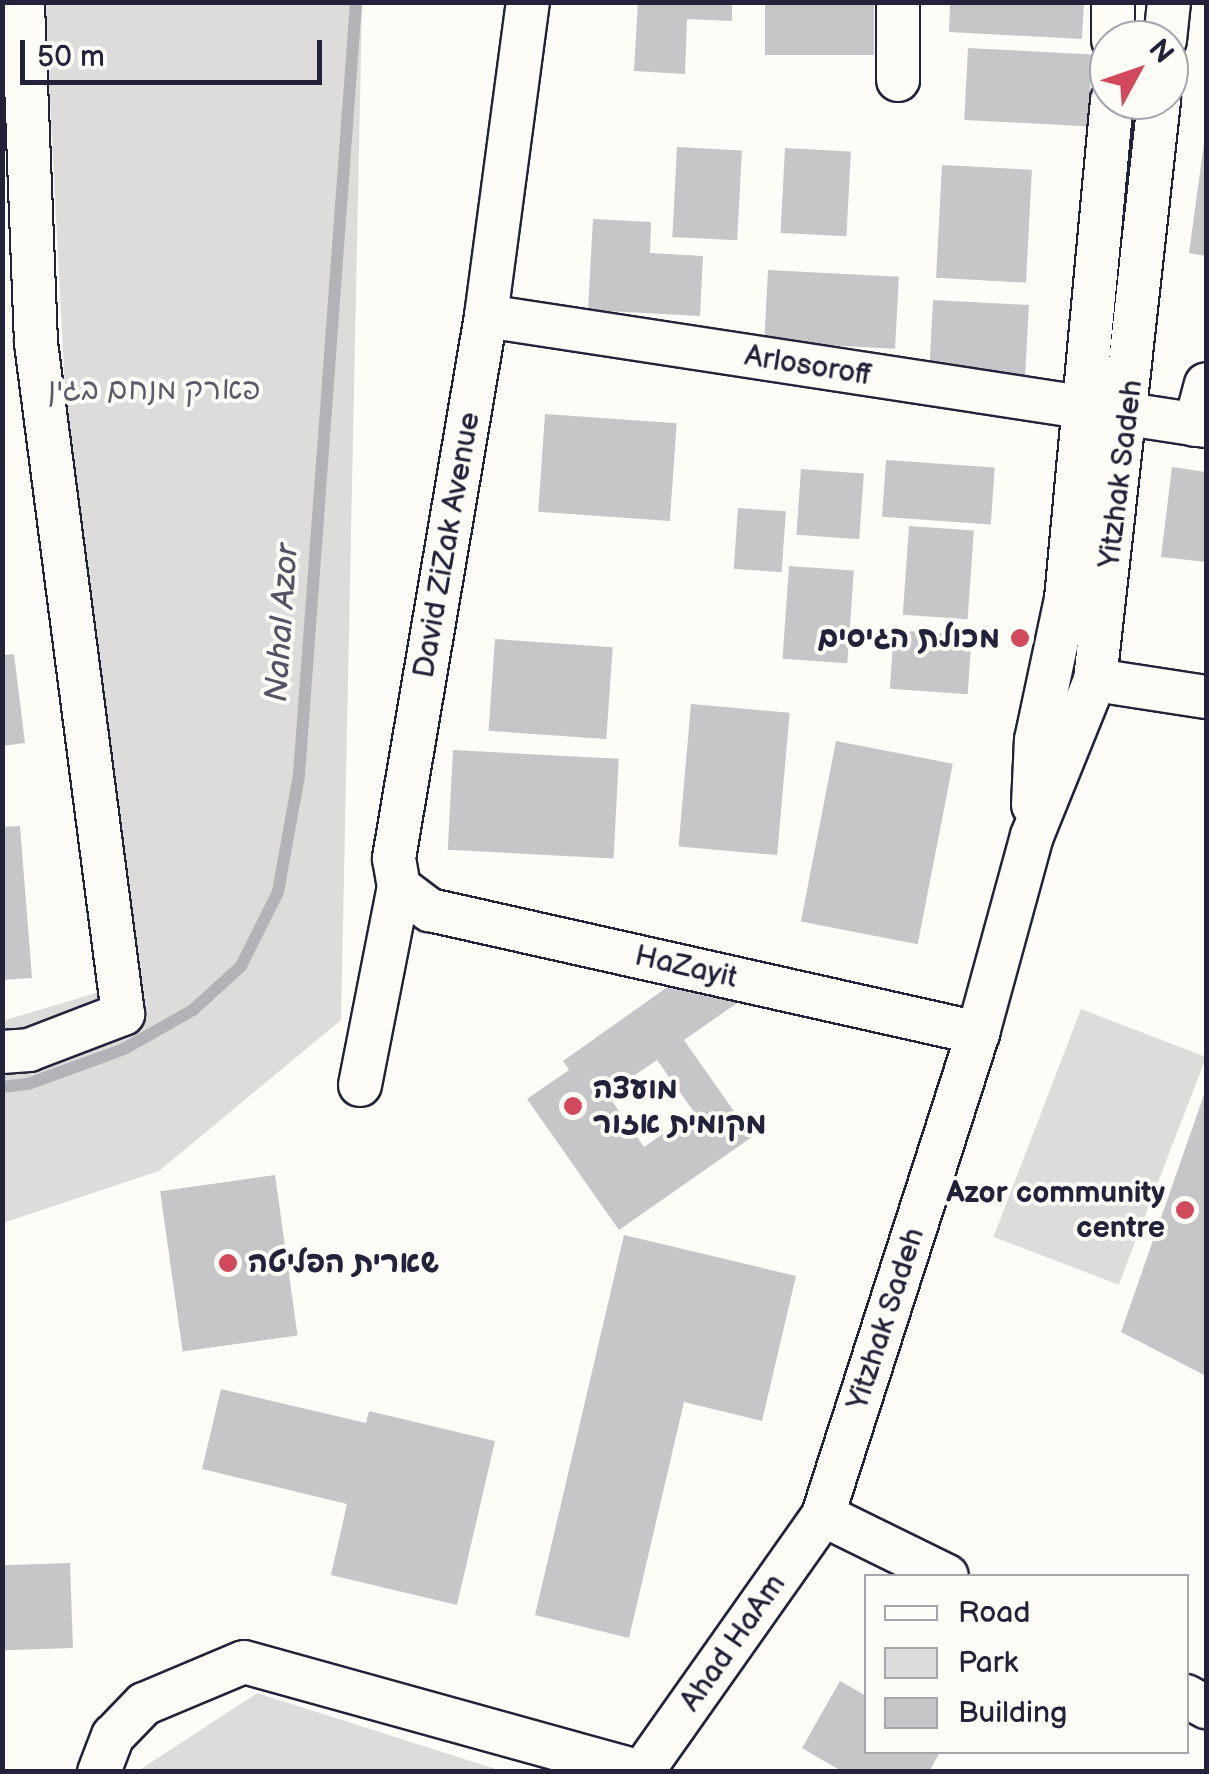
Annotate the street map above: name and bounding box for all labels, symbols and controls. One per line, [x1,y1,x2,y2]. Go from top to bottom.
scale bar [25,20,328,82]
north arrow [1089,20,1189,120]
text: N [1141,33,1180,70]
text: 50 m [37,39,105,75]
street label: Arlosoroff [742,338,874,394]
park label: פארק מנחם בגין [47,372,261,408]
street label: Yitzhak Sadeh [1092,378,1150,570]
street label: David ZiZak Avenue [406,409,488,681]
water label: Nahal Azor [258,543,308,703]
place label: מכולת הגיסים [818,620,1000,656]
marker: מכולת הגיסים [1009,627,1031,649]
street label: HaZayit [631,938,741,996]
place label: מועצה מקומית אזור [593,1071,767,1142]
marker: מועצה מקומית אזור [562,1095,584,1117]
place label: Azor community centre [946,1175,1165,1246]
marker: Azor community centre [1174,1199,1196,1221]
street label: Yitzhak Sadeh [840,1223,932,1415]
place label: שארית הפליטה [248,1245,439,1281]
marker: שארית הפליטה [217,1252,239,1274]
street label: Ahad HaAm [673,1567,793,1719]
legend [864,1574,1189,1754]
text: Road [958,1595,1031,1631]
text: Park [958,1645,1018,1681]
text: Building [958,1695,1067,1731]

